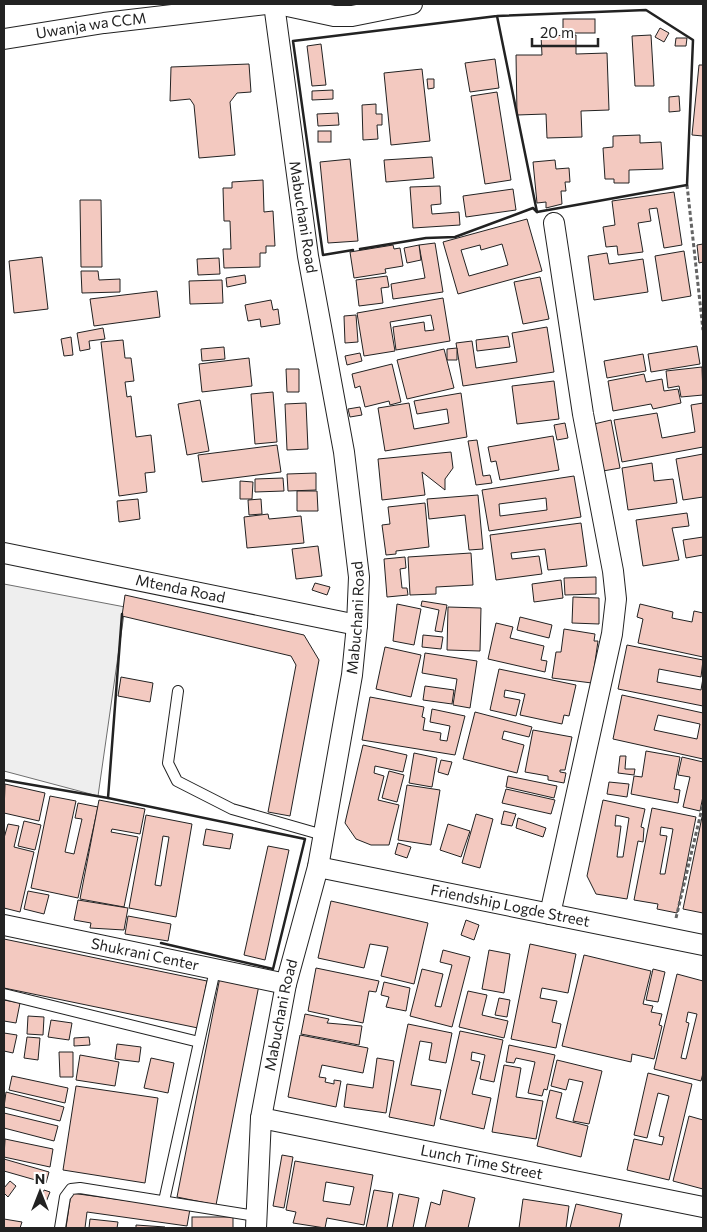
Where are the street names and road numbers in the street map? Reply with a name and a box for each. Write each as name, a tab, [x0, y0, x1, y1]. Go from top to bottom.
street label: Uwanja wa CCM	[34, 8, 147, 42]
street label: Mabuchani Road	[286, 159, 322, 274]
street label: Mabuchani Road	[342, 560, 367, 675]
street label: Mtenda Road	[134, 570, 227, 606]
street label: Friendship Logde Street	[429, 880, 591, 930]
street label: Shukrani Center	[90, 933, 201, 974]
street label: Mabuchani Road	[260, 957, 300, 1072]
street label: Lunch Time Street	[419, 1140, 544, 1183]

